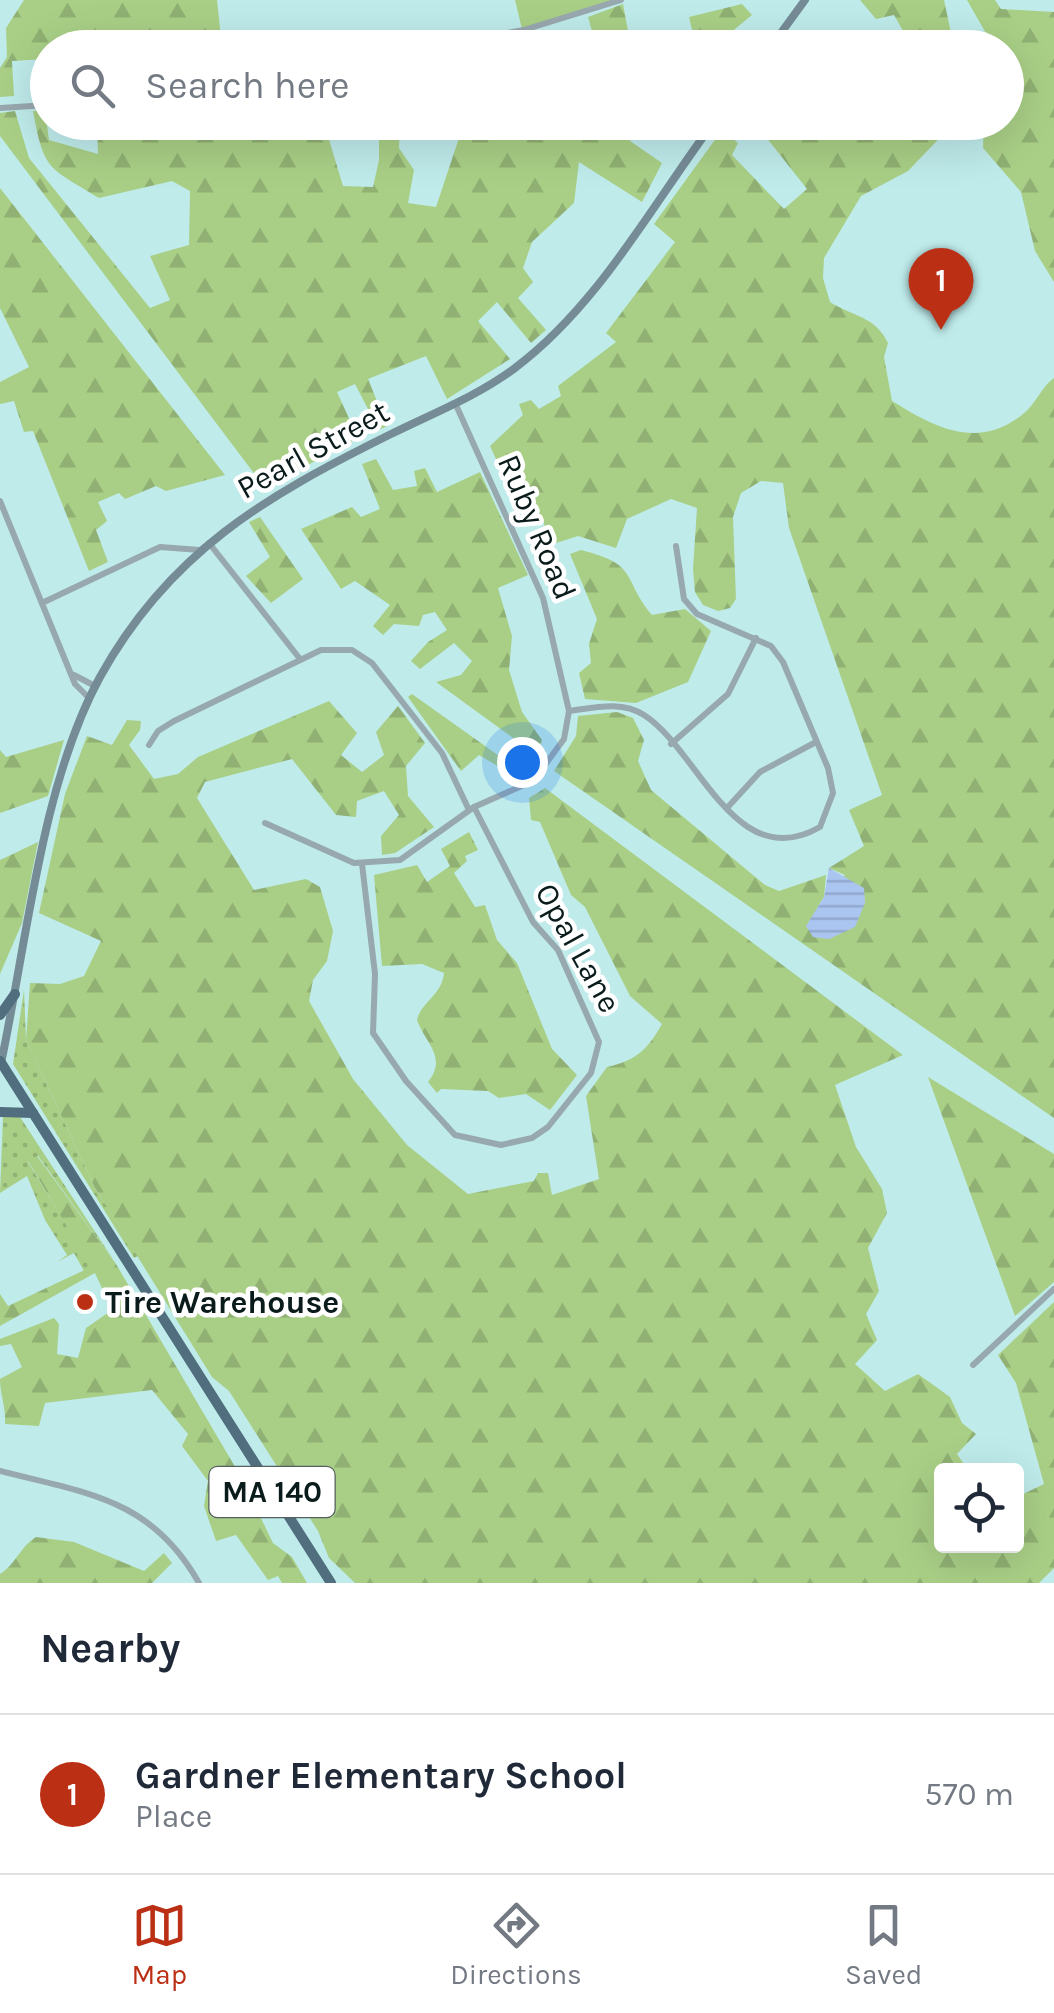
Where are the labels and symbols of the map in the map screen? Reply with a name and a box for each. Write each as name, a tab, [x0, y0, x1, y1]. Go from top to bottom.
pin: 1	[908, 248, 974, 330]
street label: Pearl Street	[231, 393, 395, 507]
street label: Ruby Road	[490, 449, 584, 605]
your location	[497, 737, 548, 788]
street label: Opal Lane	[527, 877, 629, 1019]
place label: Tire Warehouse	[105, 1284, 339, 1321]
marker: Tire Warehouse	[74, 1291, 96, 1313]
road number: MA 140	[210, 1467, 334, 1517]

